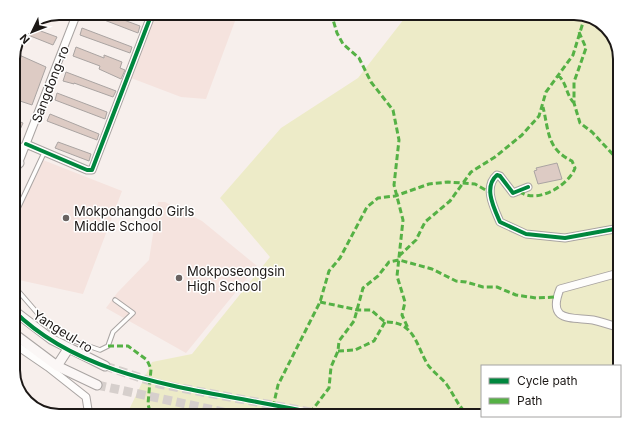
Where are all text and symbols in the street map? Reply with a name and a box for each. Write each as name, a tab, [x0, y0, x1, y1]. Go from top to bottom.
north arrow	[12, 12, 52, 52]
text: N	[17, 31, 33, 47]
street label: Sangdong-ro	[28, 43, 72, 125]
place label: Mokpohangdo Girls Middle School	[74, 203, 195, 234]
marker: Mokpohangdo Girls Middle School	[61, 213, 71, 223]
place label: Mokposeongsin High School	[187, 263, 285, 294]
marker: Mokposeongsin High School	[174, 273, 184, 283]
street label: Yangeul-ro	[30, 306, 96, 356]
legend	[481, 365, 621, 417]
text: Cycle path	[517, 373, 578, 388]
text: Path	[517, 393, 542, 408]

